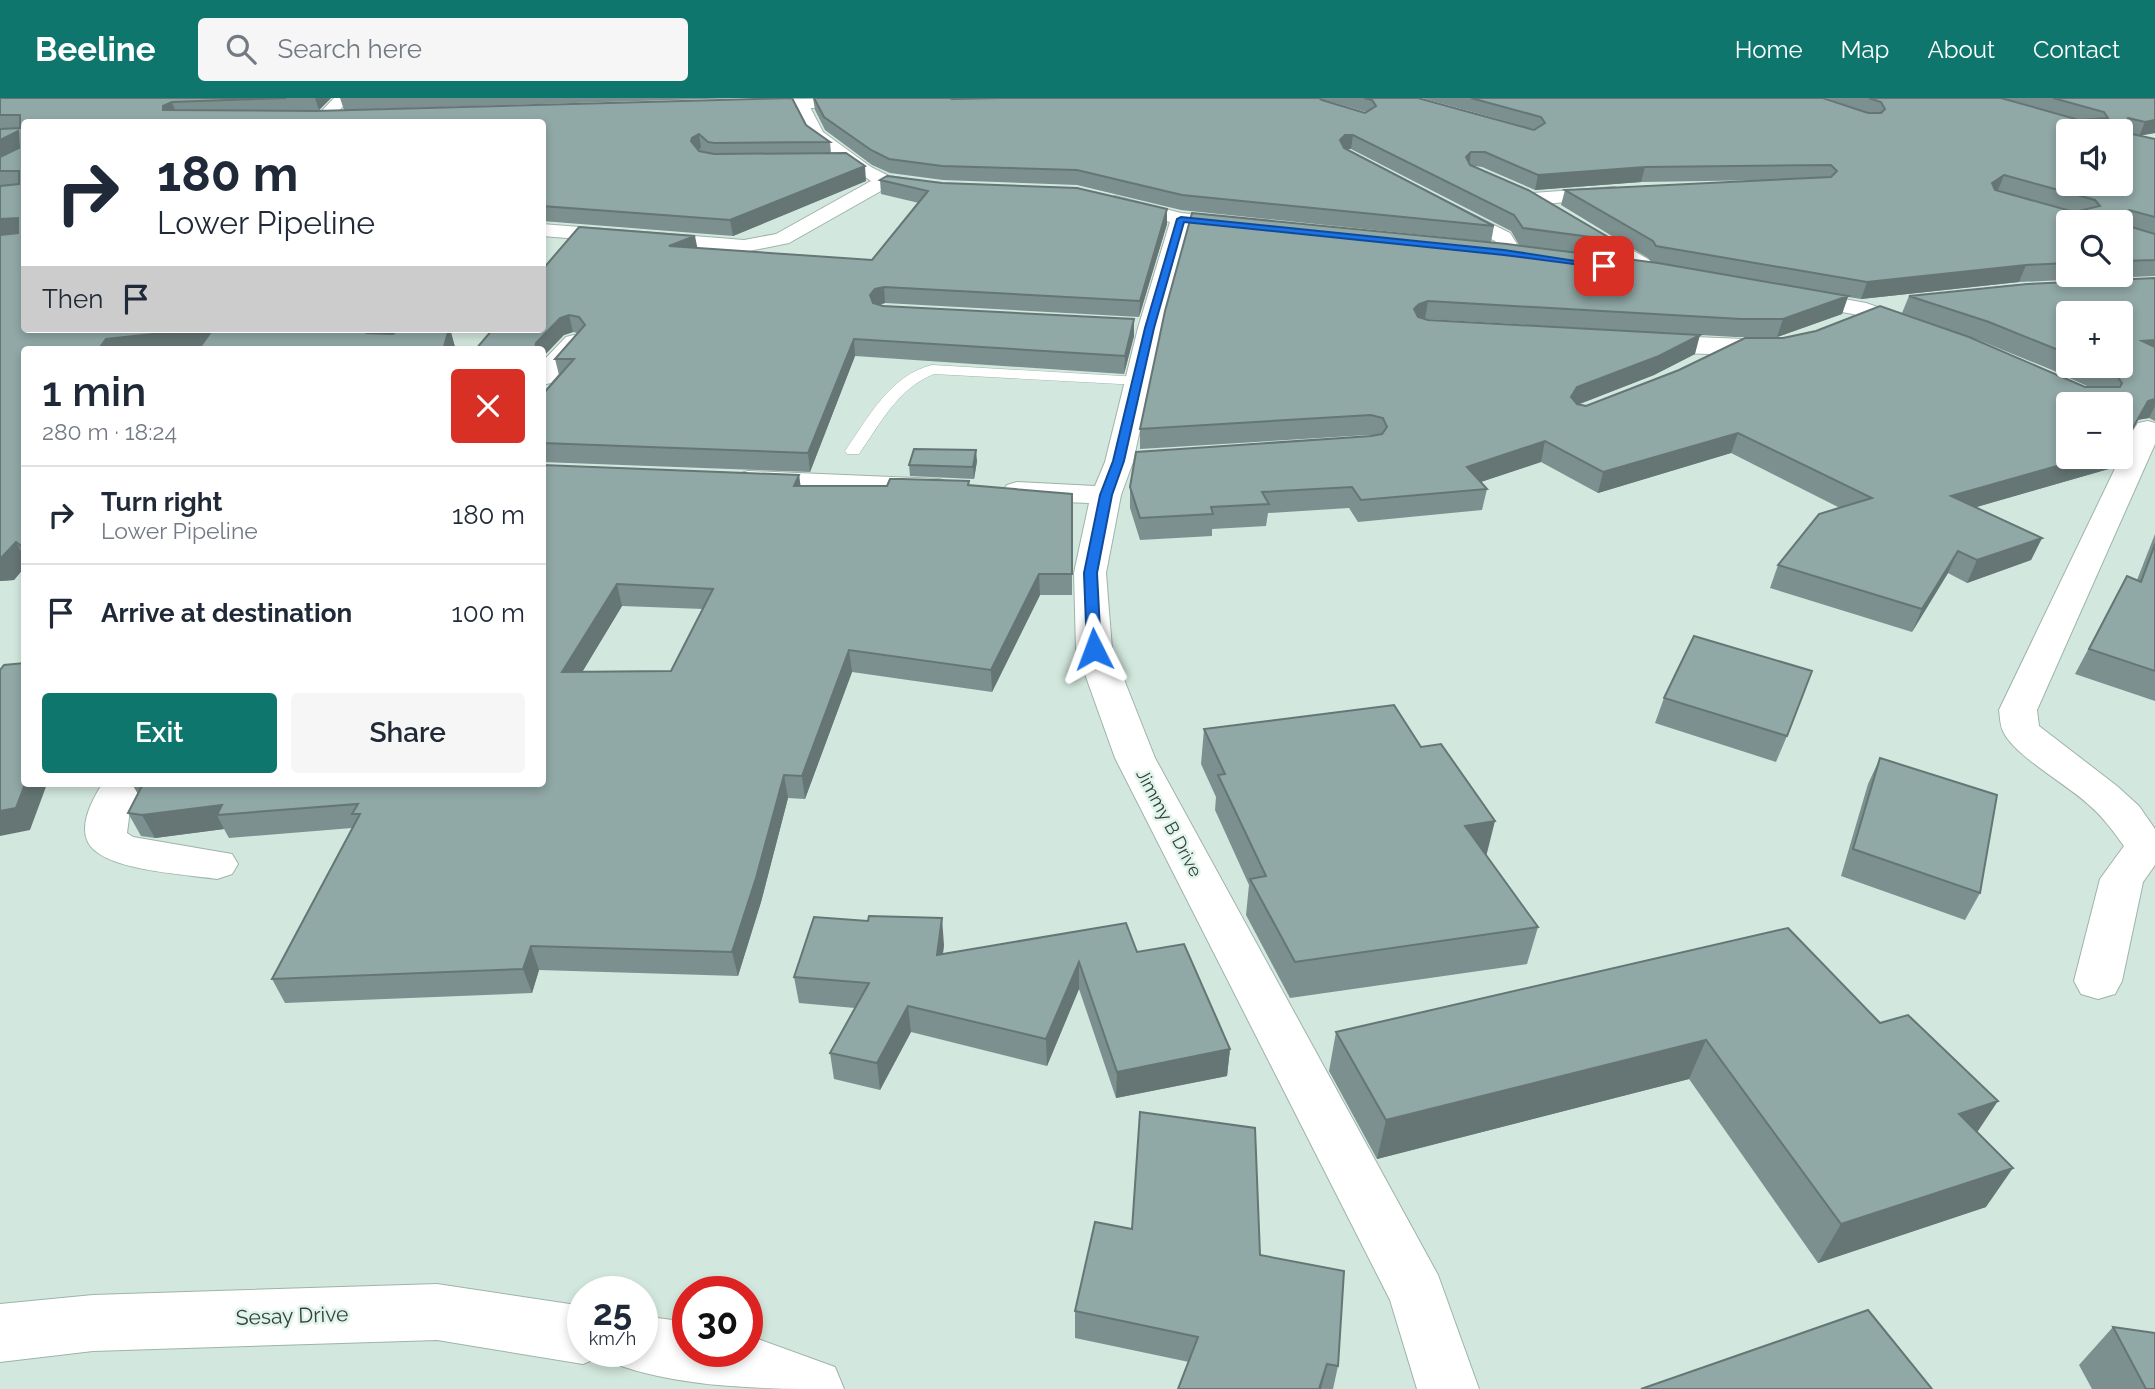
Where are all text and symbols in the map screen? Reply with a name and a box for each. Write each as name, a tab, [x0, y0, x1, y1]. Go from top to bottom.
search box	[198, 18, 688, 81]
text: Beeline	[35, 30, 156, 69]
icon: search	[222, 30, 260, 68]
text: Search here	[278, 34, 422, 64]
text: Home	[1735, 35, 1803, 64]
text: Map	[1841, 35, 1889, 64]
text: About	[1927, 35, 1995, 64]
text: Contact	[2033, 35, 2120, 64]
map controls	[2056, 119, 2133, 469]
button: sound	[2056, 119, 2133, 196]
text: 180 m	[157, 145, 298, 202]
icon: right	[42, 147, 133, 238]
text: Lower Pipeline	[157, 204, 375, 241]
button: search	[2056, 210, 2133, 287]
pin	[1574, 236, 1634, 296]
icon: arrive	[1585, 247, 1623, 285]
icon: arrive	[117, 280, 155, 318]
text: Then	[42, 284, 103, 314]
button: +	[2056, 301, 2133, 378]
text: 1 min	[42, 367, 146, 416]
button: close	[451, 369, 525, 443]
button: −	[2056, 392, 2133, 469]
text: 280 m · 18:24	[42, 418, 177, 445]
text: Turn right	[101, 487, 222, 517]
icon: right	[42, 496, 80, 534]
text: 180 m	[452, 500, 525, 530]
text: Lower Pipeline	[101, 517, 258, 544]
icon: arrive	[42, 594, 80, 632]
text: Arrive at destination	[101, 598, 352, 628]
text: 100 m	[452, 598, 525, 628]
position arrow	[1057, 612, 1131, 686]
button: Exit	[42, 693, 277, 773]
button: Share	[291, 693, 525, 773]
street label: Jimmy B Drive	[1132, 765, 1207, 881]
speed limit sign: 30	[672, 1276, 763, 1367]
text: 25	[593, 1292, 632, 1333]
street label: Sesay Drive	[235, 1301, 349, 1330]
text: km/h	[589, 1328, 636, 1349]

